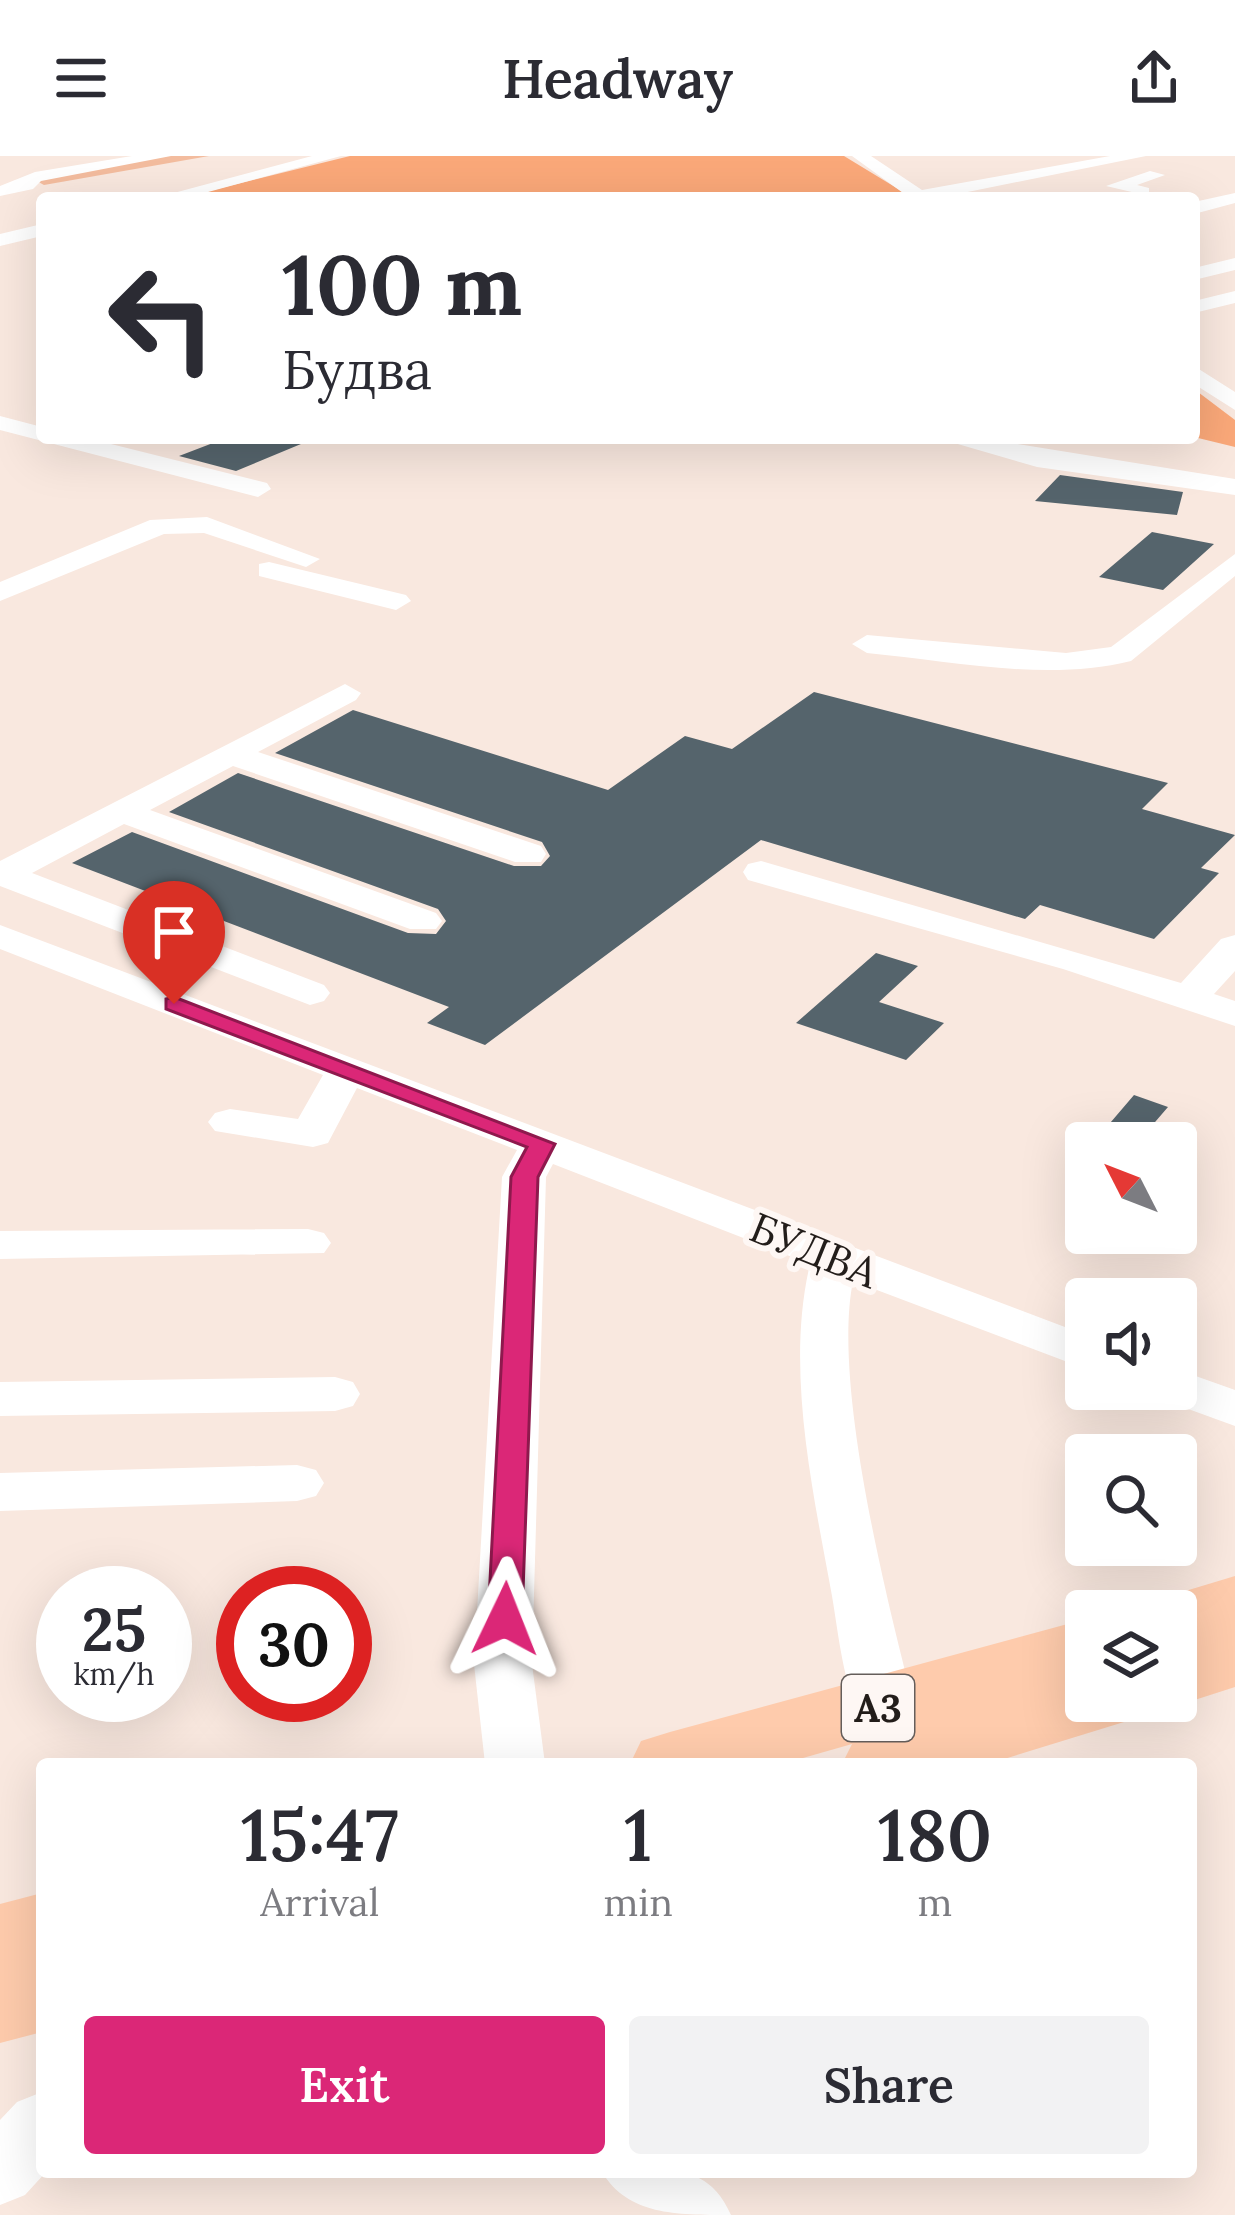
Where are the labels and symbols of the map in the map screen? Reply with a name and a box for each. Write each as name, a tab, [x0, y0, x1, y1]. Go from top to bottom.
pin	[123, 881, 225, 1004]
north arrow	[1065, 1122, 1197, 1254]
street label: БУДВА	[742, 1200, 887, 1300]
position arrow	[442, 1556, 568, 1682]
speed limit sign: 30	[216, 1566, 372, 1722]
road number: A3	[842, 1675, 914, 1741]

